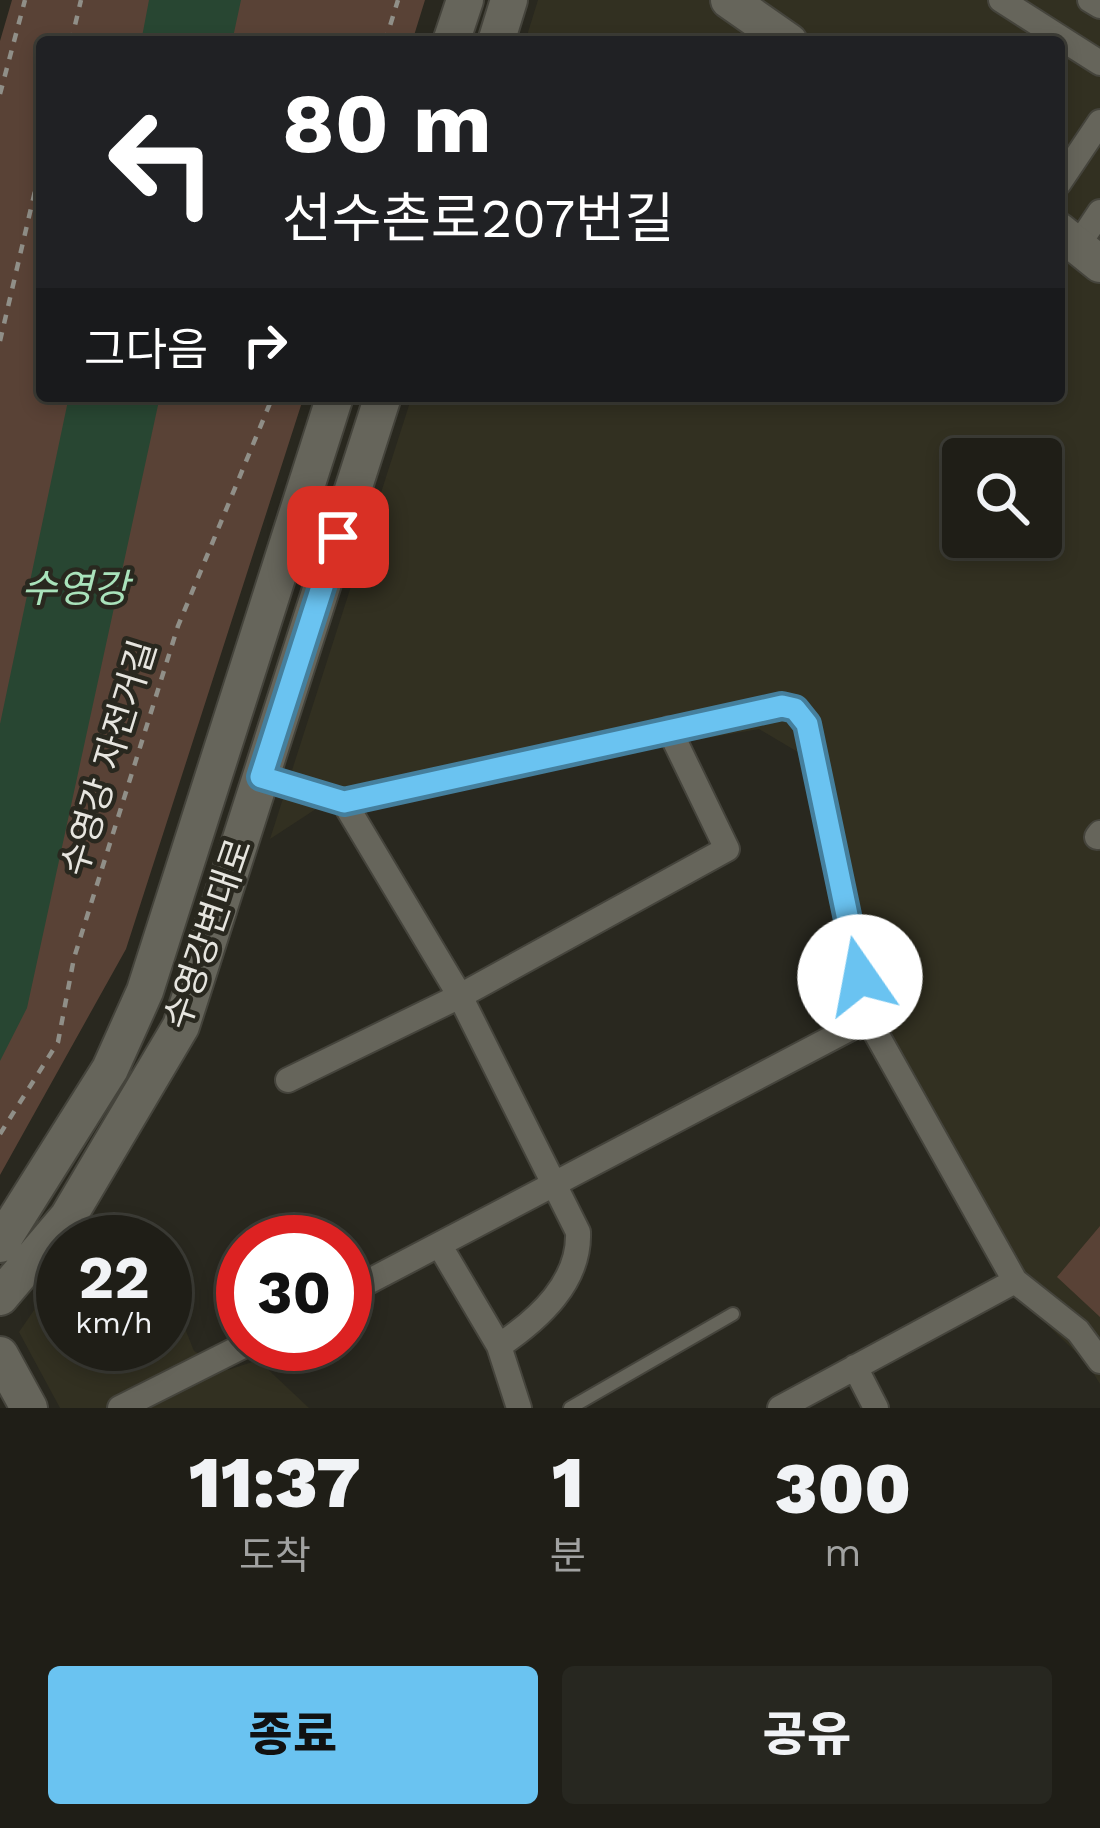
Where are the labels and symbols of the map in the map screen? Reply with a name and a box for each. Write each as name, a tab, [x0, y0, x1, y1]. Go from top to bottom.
pin	[287, 486, 389, 588]
water label: 수영강	[21, 566, 134, 611]
street label: 수영강 자전거길	[53, 635, 165, 881]
street label: 수영강변대로	[156, 833, 260, 1035]
position arrow	[797, 914, 923, 1040]
speed limit sign: 30	[216, 1215, 372, 1371]

